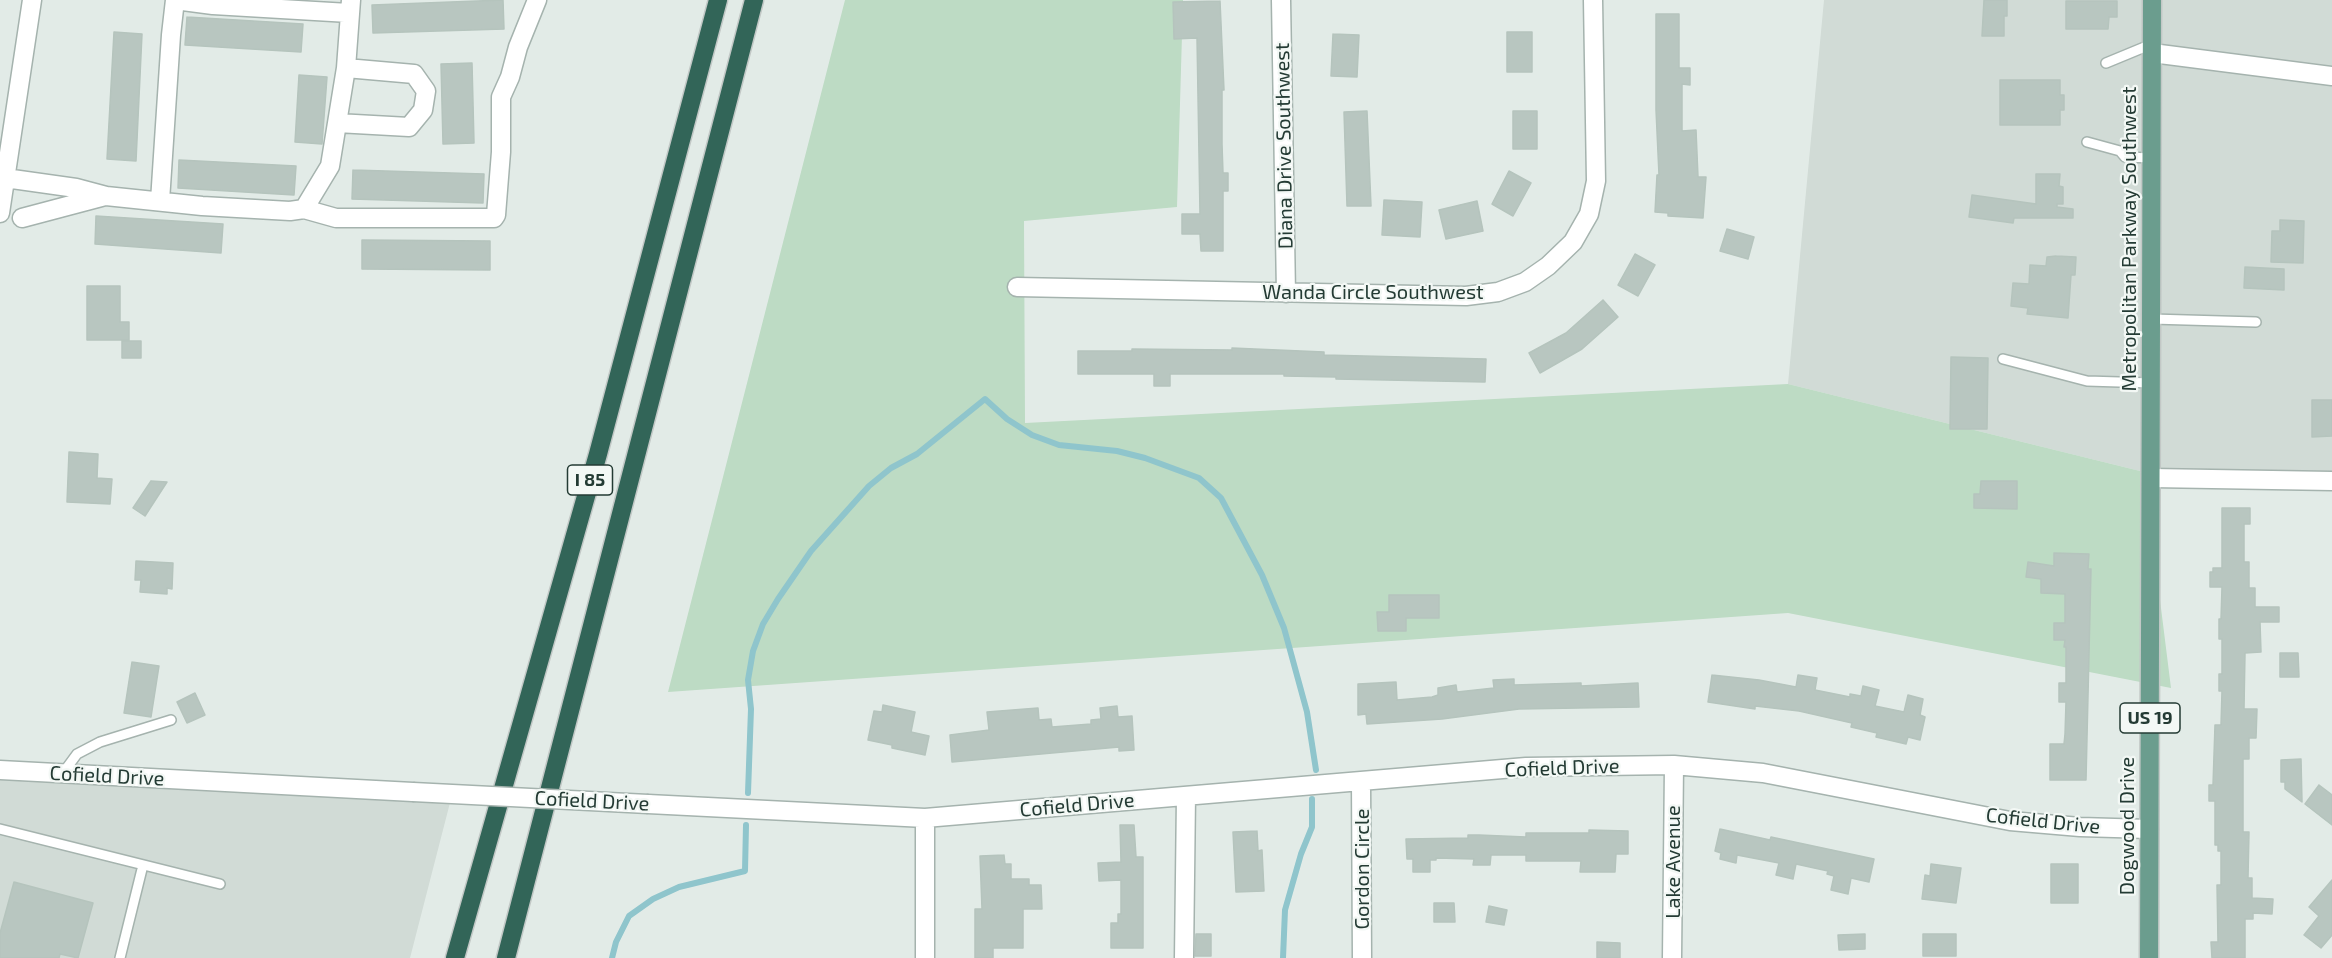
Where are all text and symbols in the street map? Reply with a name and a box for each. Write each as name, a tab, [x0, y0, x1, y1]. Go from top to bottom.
street label: Diana Drive Southwest	[1270, 43, 1298, 249]
street label: Metropolitan Parkway Southwest	[2117, 86, 2141, 392]
street label: Wanda Circle Southwest	[1262, 280, 1484, 304]
road number: I 85	[568, 465, 612, 495]
road number: US 19	[2120, 703, 2180, 733]
street label: Cofield Drive	[1504, 754, 1620, 782]
street label: Dogwood Drive	[2115, 757, 2139, 895]
street label: Cofield Drive	[49, 761, 165, 791]
street label: Cofield Drive	[534, 786, 650, 816]
street label: Cofield Drive	[1019, 788, 1135, 822]
street label: Cofield Drive	[1985, 803, 2101, 839]
street label: Lake Avenue	[1661, 805, 1685, 919]
street label: Gordon Circle	[1350, 808, 1374, 930]

